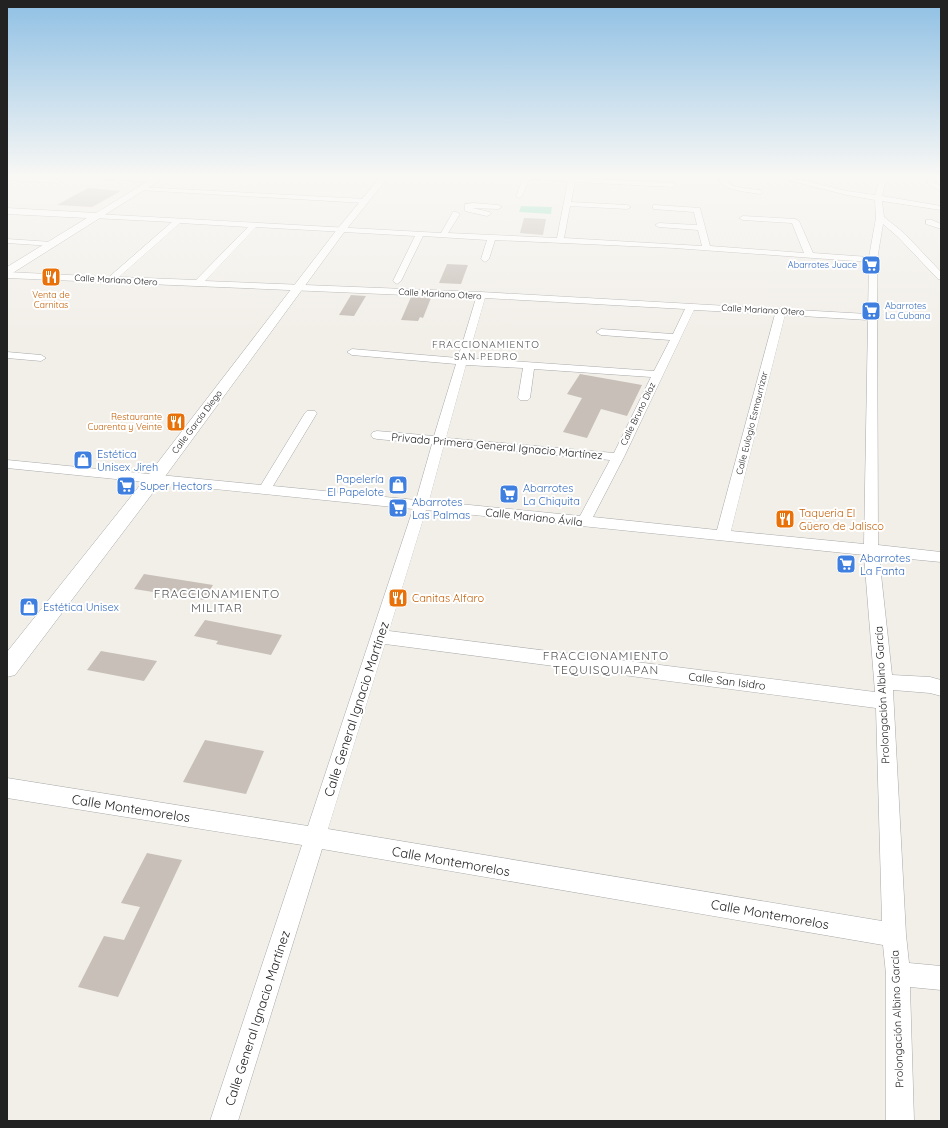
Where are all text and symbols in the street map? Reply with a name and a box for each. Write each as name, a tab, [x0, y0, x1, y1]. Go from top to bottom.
supermarket icon: Abarrotes Juace	[860, 254, 882, 276]
place label: Abarrotes Juace	[788, 259, 857, 270]
restaurant icon: Venta de Carnitas	[40, 266, 62, 288]
street label: Calle Mariano Otero	[74, 272, 158, 287]
street label: Calle Mariano Otero	[398, 286, 482, 301]
place label: Venta de Carnitas	[32, 289, 70, 310]
supermarket icon: Abarrotes La Cubana	[860, 300, 882, 322]
place label: Abarrotes La Cubana	[885, 300, 930, 321]
street label: Calle Mariano Otero	[721, 302, 805, 317]
district label: FRACCIONAMIENTO SAN PEDRO	[432, 338, 540, 363]
street label: Calle Eulogio Esmaurrizar	[733, 370, 770, 476]
street label: Calle Bruno Díaz	[618, 381, 658, 447]
street label: Calle García Diego	[169, 388, 224, 456]
place label: Restaurante Cuarenta y Veinte	[87, 411, 162, 432]
restaurant icon: Restaurante Cuarenta y Veinte	[165, 411, 187, 433]
street label: Privada Primera General Ignacio Martínez	[391, 430, 603, 462]
place label: Estética Unisex Jireh	[97, 447, 158, 474]
shop icon: Estética Unisex Jireh	[72, 449, 94, 471]
place label: Papelería El Papelote	[327, 472, 384, 499]
shop icon: Papelería El Papelote	[387, 474, 409, 496]
supermarket icon: Super Hectors	[115, 475, 137, 497]
place label: Super Hectors	[140, 479, 212, 493]
place label: Abarrotes La Chiquita	[523, 481, 580, 508]
supermarket icon: Abarrotes La Chiquita	[498, 483, 520, 505]
place label: Abarrotes Las Palmas	[412, 495, 470, 522]
supermarket icon: Abarrotes Las Palmas	[387, 497, 409, 519]
street label: Calle Mariano Ávila	[485, 505, 583, 529]
place label: Taqueria El Güero de Jalisco	[799, 506, 884, 533]
restaurant icon: Taqueria El Güero de Jalisco	[774, 508, 796, 530]
place label: Abarrotes La Fanta	[860, 551, 910, 578]
supermarket icon: Abarrotes La Fanta	[835, 553, 857, 575]
district label: FRACCIONAMIENTO MILITAR	[154, 586, 280, 615]
restaurant icon: Canitas Alfaro	[387, 587, 409, 609]
place label: Canitas Alfaro	[412, 591, 484, 605]
shop icon: Estética Unisex	[18, 596, 40, 618]
place label: Estética Unisex	[43, 600, 119, 614]
street label: Calle General Ignacio Martínez	[320, 619, 392, 799]
street label: Prolongación Albino García	[871, 626, 893, 764]
district label: FRACCIONAMIENTO TEQUISQUIAPAN	[543, 648, 669, 677]
street label: Calle San Isidro	[688, 669, 767, 693]
street label: Calle Montemorelos	[71, 791, 191, 825]
street label: Calle Montemorelos	[391, 843, 511, 879]
street label: Calle Montemorelos	[710, 896, 830, 932]
street label: Calle General Ignacio Martínez	[221, 928, 293, 1108]
street label: Prolongación Albino García	[888, 950, 906, 1088]

